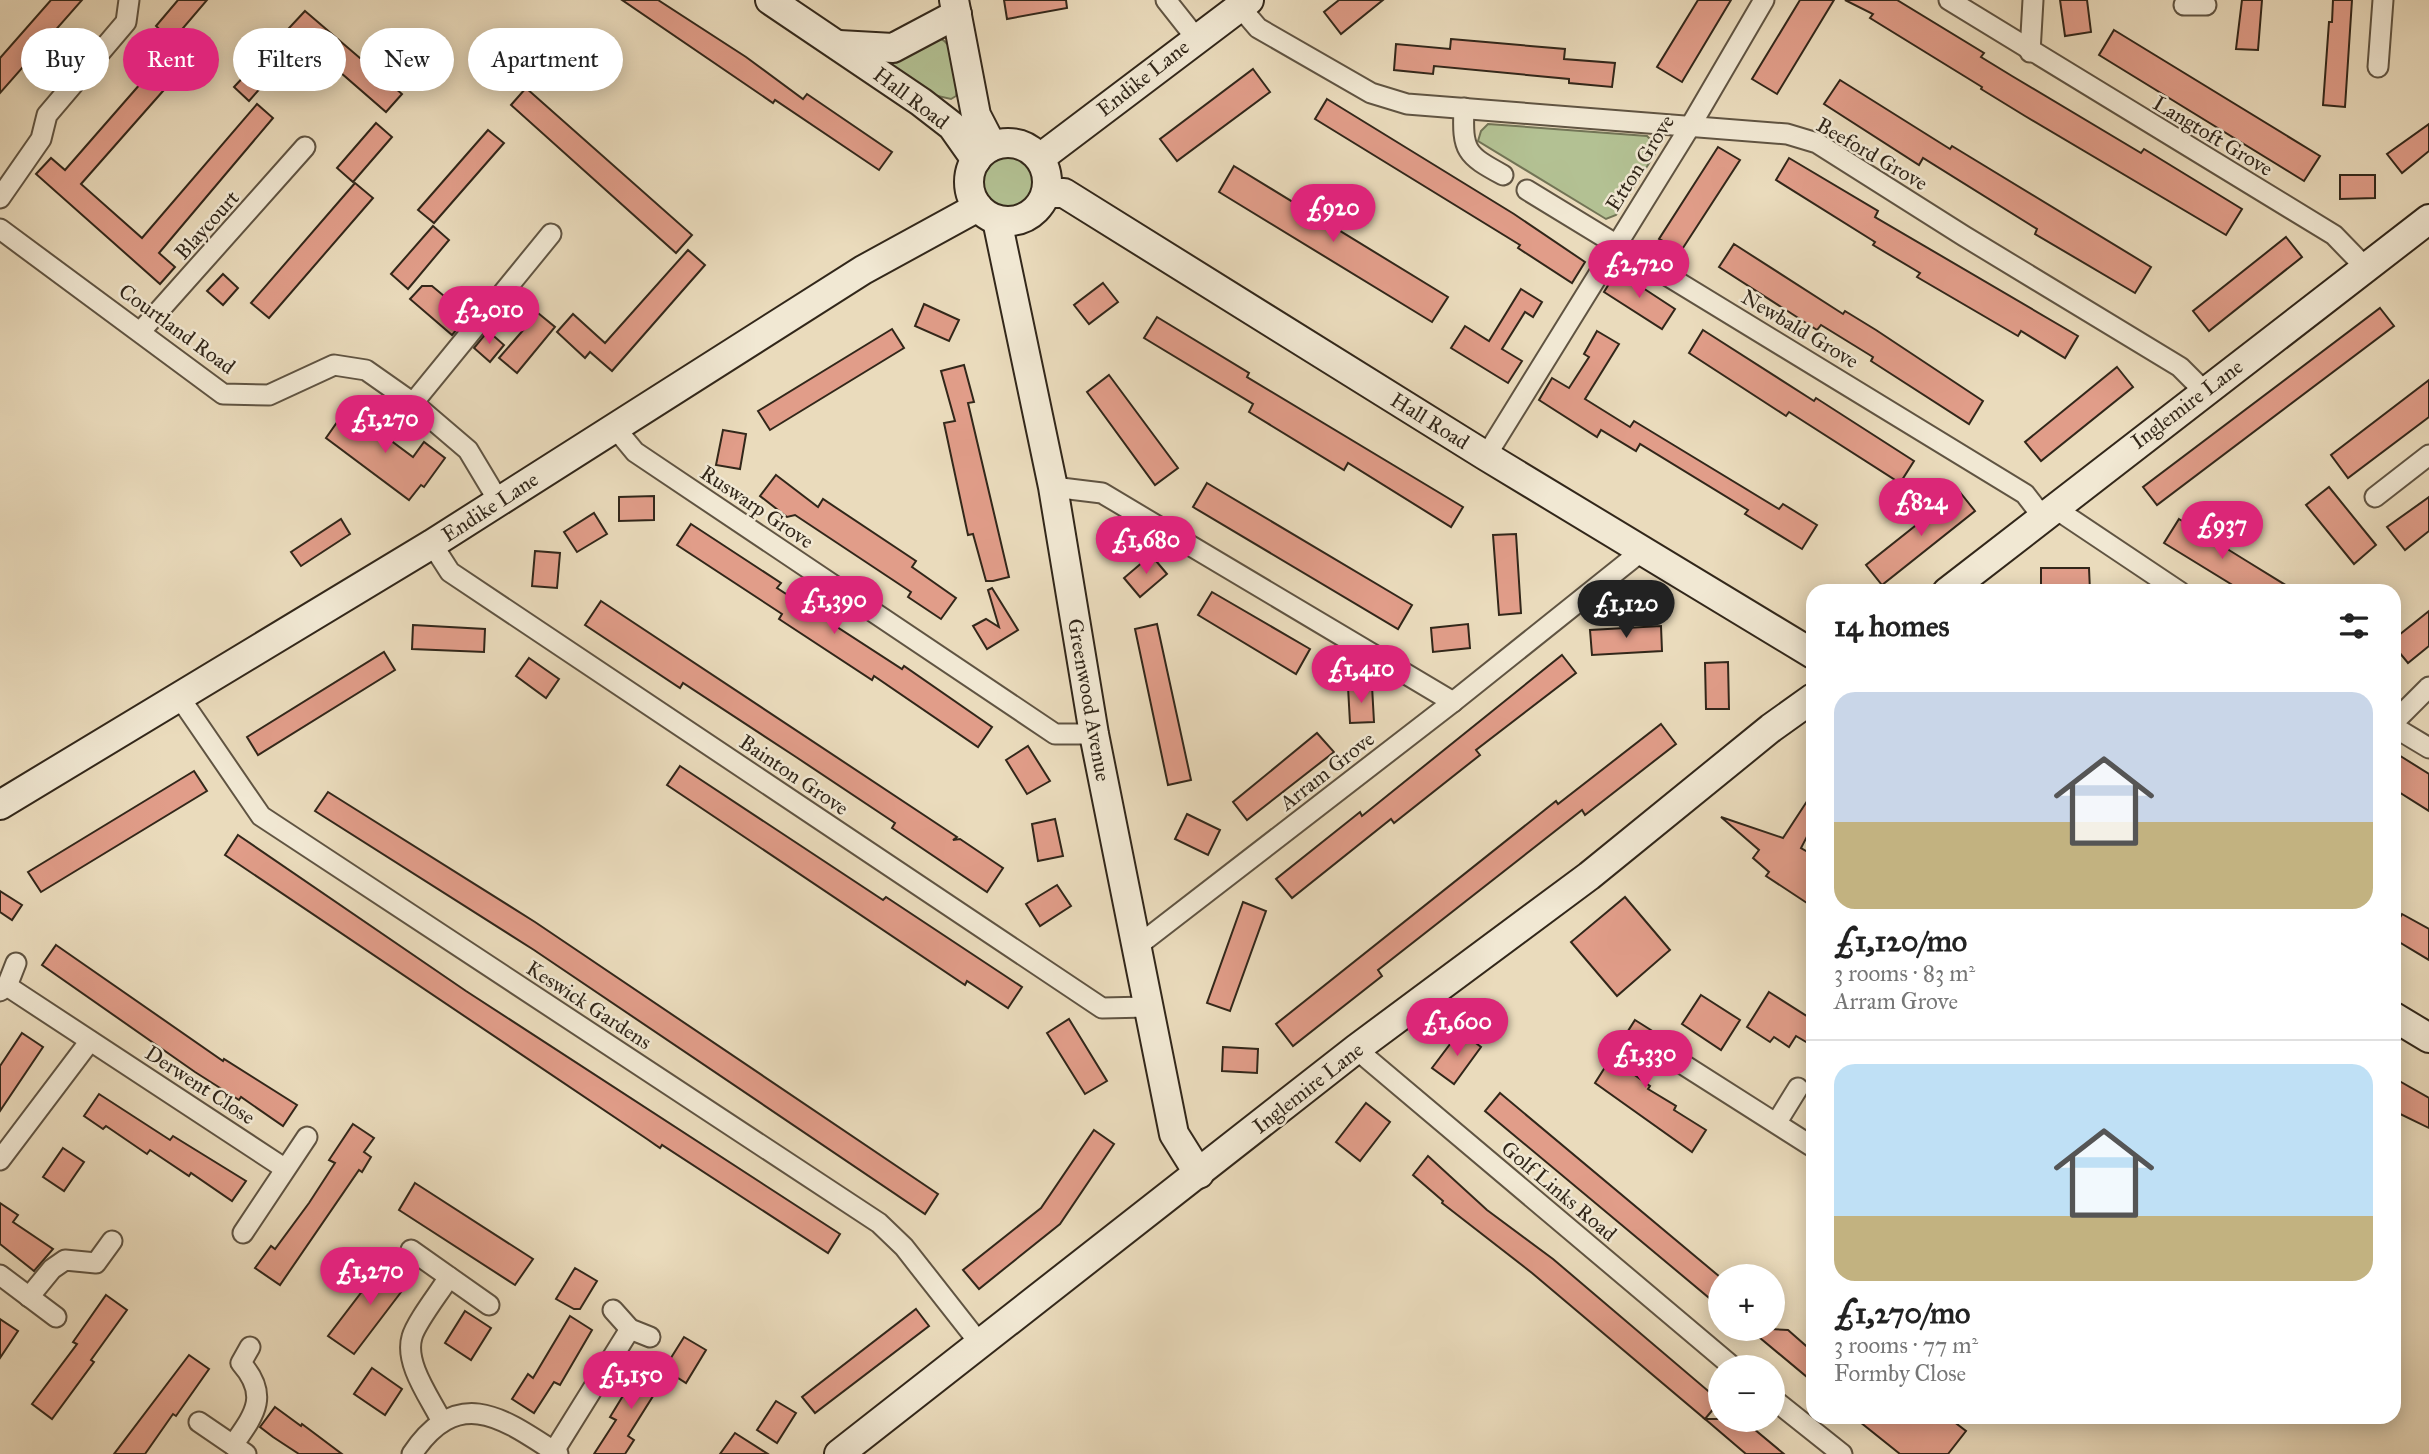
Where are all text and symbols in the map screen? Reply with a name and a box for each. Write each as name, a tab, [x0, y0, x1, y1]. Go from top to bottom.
chip: Buy	[21, 28, 109, 91]
chip: Rent	[123, 28, 219, 91]
chip: Filters	[233, 28, 346, 91]
chip: New	[360, 28, 454, 91]
chip: Apartment	[468, 28, 623, 91]
street label: Endike Lane	[1092, 34, 1195, 122]
street label: Hall Road	[868, 61, 954, 135]
street label: Langtoft Grove	[2148, 90, 2278, 182]
street label: Etton Grove	[1600, 110, 1680, 216]
street label: Beeford Grove	[1812, 112, 1932, 196]
pin: £920	[1292, 184, 1374, 244]
street label: Blaycourt	[169, 185, 245, 265]
text: £920	[1306, 193, 1360, 221]
pin: £2,720	[1582, 240, 1696, 300]
text: £2,720	[1604, 249, 1674, 277]
street label: Courtland Road	[114, 278, 241, 380]
street label: Newbald Grove	[1737, 284, 1863, 374]
pin: £2,010	[432, 286, 546, 346]
text: £2,010	[454, 295, 524, 323]
street label: Inglemire Lane	[2126, 353, 2248, 455]
street label: Hall Road	[1386, 387, 1474, 455]
pin: £1,270	[328, 396, 442, 455]
text: £1,270	[351, 404, 419, 432]
street label: Ruswarp Grove	[695, 460, 819, 555]
street label: Endike Lane	[437, 466, 543, 548]
pin: £824	[1880, 478, 1962, 538]
text: £824	[1895, 487, 1947, 515]
pin: £937	[2181, 502, 2263, 561]
text: £937	[2197, 510, 2247, 538]
pin: £1,680	[1089, 516, 1203, 576]
text: £1,680	[1112, 525, 1180, 553]
pin: £1,390	[777, 576, 891, 636]
pin: £1,120	[1569, 580, 1683, 640]
text: £1,390	[801, 585, 867, 613]
text: £1,120	[1594, 589, 1658, 617]
icon: filters	[2335, 607, 2373, 645]
text: 14 homes	[1834, 608, 1949, 644]
street label: Greenwood Avenue	[1062, 617, 1116, 784]
pin: £1,410	[1304, 646, 1418, 705]
text: £1,410	[1328, 654, 1394, 682]
street label: Arram Grove	[1274, 726, 1380, 817]
street label: Bainton Grove	[734, 729, 854, 821]
icon: home	[2041, 738, 2167, 864]
text: £1,120/mo	[1834, 923, 1967, 959]
street label: Keswick Gardens	[522, 955, 656, 1055]
text: 3 rooms · 83 m²	[1834, 959, 1975, 987]
text: Arram Grove	[1834, 987, 1958, 1015]
pin: £1,600	[1400, 998, 1514, 1058]
text: £1,600	[1422, 1007, 1492, 1035]
pin: £1,330	[1588, 1030, 1702, 1090]
street label: Inglemire Lane	[1247, 1037, 1369, 1139]
text: £1,330	[1614, 1039, 1676, 1067]
street label: Derwent Close	[140, 1040, 260, 1130]
icon: home	[2041, 1110, 2167, 1236]
street label: Golf Links Road	[1496, 1135, 1622, 1247]
pin: £1,270	[313, 1248, 427, 1307]
text: £1,270	[336, 1256, 404, 1284]
map controls	[1708, 1264, 1785, 1432]
button: +	[1708, 1264, 1785, 1341]
text: £1,270/mo	[1834, 1295, 1970, 1331]
text: 3 rooms · 77 m²	[1834, 1331, 1978, 1359]
pin: £1,150	[574, 1352, 688, 1411]
button: −	[1708, 1355, 1785, 1432]
text: Formby Close	[1834, 1359, 1966, 1387]
text: £1,150	[599, 1360, 663, 1388]

